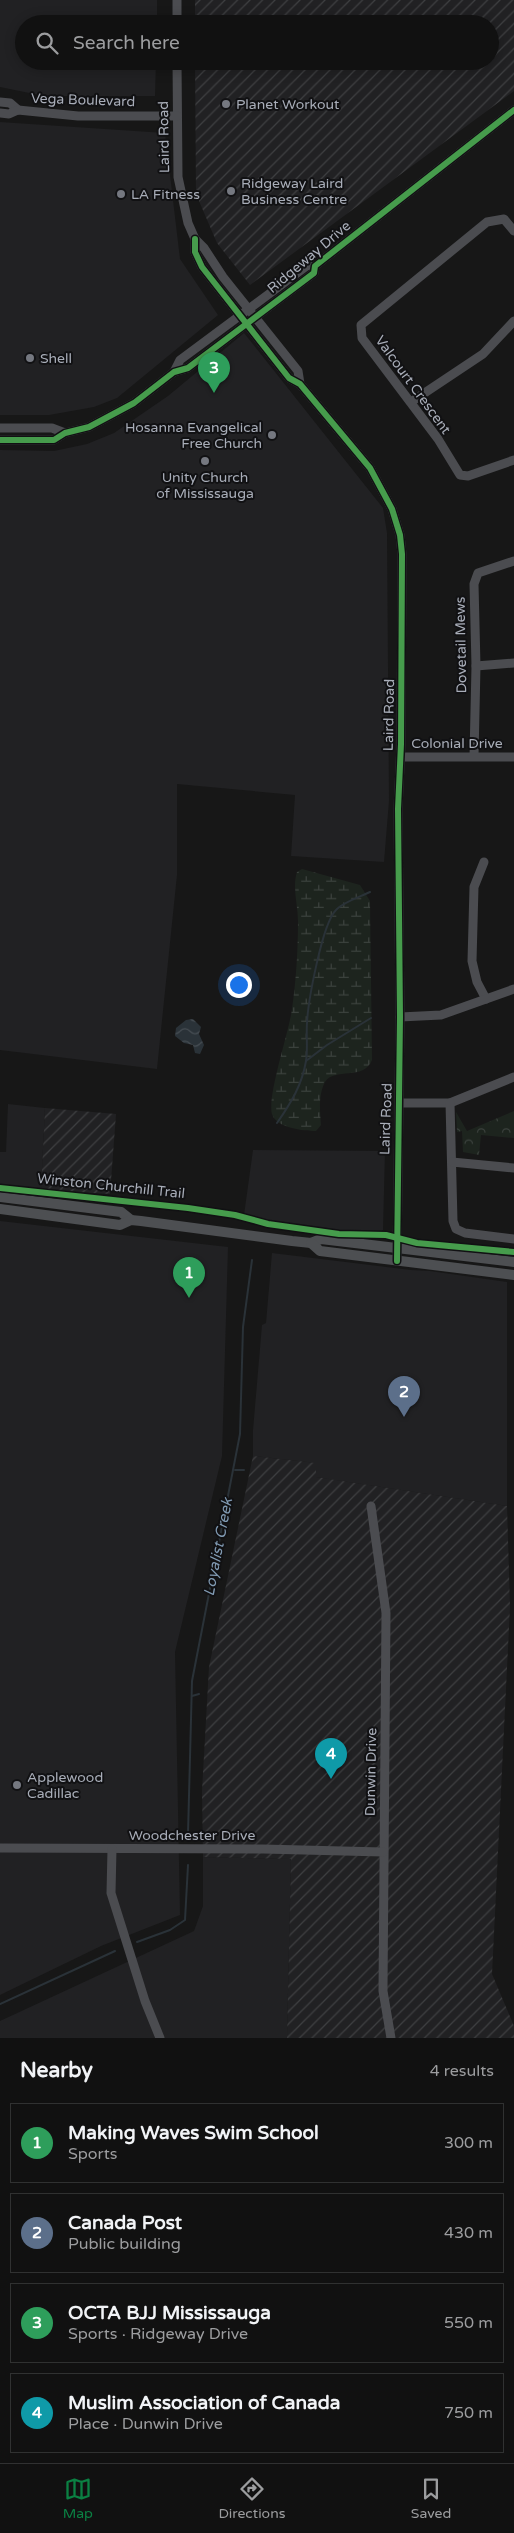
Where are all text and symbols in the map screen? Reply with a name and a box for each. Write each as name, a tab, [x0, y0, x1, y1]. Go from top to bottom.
search box	[15, 15, 499, 70]
icon: search	[33, 29, 61, 57]
text: Search here	[73, 32, 180, 54]
street label: Vega Boulevard	[31, 90, 135, 110]
place label: Planet Workout	[236, 96, 340, 113]
marker: Planet Workout	[220, 98, 232, 110]
street label: Laird Road	[155, 101, 173, 173]
place label: Ridgeway Laird Business Centre	[241, 175, 347, 208]
marker: Ridgeway Laird Business Centre	[225, 185, 237, 197]
place label: LA Fitness	[131, 186, 200, 203]
marker: LA Fitness	[115, 188, 127, 200]
street label: Ridgeway Drive	[264, 217, 354, 297]
street label: Valcourt Crescent	[372, 332, 455, 438]
place label: Shell	[40, 350, 72, 367]
marker: Shell	[24, 352, 36, 364]
pin: 3	[198, 352, 230, 393]
place label: Hosanna Evangelical Free Church	[125, 419, 262, 452]
marker: Hosanna Evangelical Free Church	[266, 429, 278, 441]
marker: Unity Church of Mississauga	[199, 455, 211, 467]
place label: Unity Church of Mississauga	[156, 469, 254, 502]
street label: Dovetail Mews	[452, 596, 470, 694]
street label: Laird Road	[380, 679, 398, 751]
street label: Colonial Drive	[411, 735, 503, 752]
your location	[226, 972, 252, 998]
street label: Laird Road	[376, 1083, 396, 1155]
street label: Winston Churchill Trail	[36, 1170, 186, 1202]
pin: 1	[173, 1257, 205, 1298]
pin: 2	[388, 1376, 420, 1417]
water label: Loyalist Creek	[200, 1495, 237, 1597]
street label: Dunwin Drive	[362, 1728, 380, 1816]
pin: 4	[315, 1738, 347, 1779]
place label: Applewood Cadillac	[27, 1769, 103, 1802]
marker: Applewood Cadillac	[11, 1779, 23, 1791]
street label: Woodchester Drive	[129, 1827, 255, 1844]
text: Nearby	[20, 2058, 93, 2083]
text: 4 results	[430, 2061, 494, 2081]
text: Making Waves Swim School	[68, 2122, 319, 2144]
text: 1	[32, 2133, 42, 2153]
text: 300 m	[444, 2133, 493, 2153]
text: Sports	[68, 2144, 117, 2164]
text: Canada Post	[68, 2212, 182, 2234]
text: 2	[32, 2223, 42, 2243]
text: 430 m	[444, 2223, 493, 2243]
text: Public building	[68, 2234, 181, 2254]
text: OCTA BJJ Mississauga	[68, 2302, 271, 2324]
text: 3	[32, 2313, 42, 2333]
text: 550 m	[444, 2313, 493, 2333]
text: Sports · Ridgeway Drive	[68, 2324, 248, 2344]
text: Muslim Association of Canada	[68, 2392, 340, 2414]
text: 4	[32, 2403, 42, 2423]
text: 750 m	[444, 2403, 493, 2423]
text: Place · Dunwin Drive	[68, 2414, 223, 2434]
tab: Map	[63, 2475, 93, 2522]
tab: Directions	[218, 2475, 285, 2522]
tab: Saved	[411, 2475, 451, 2522]

